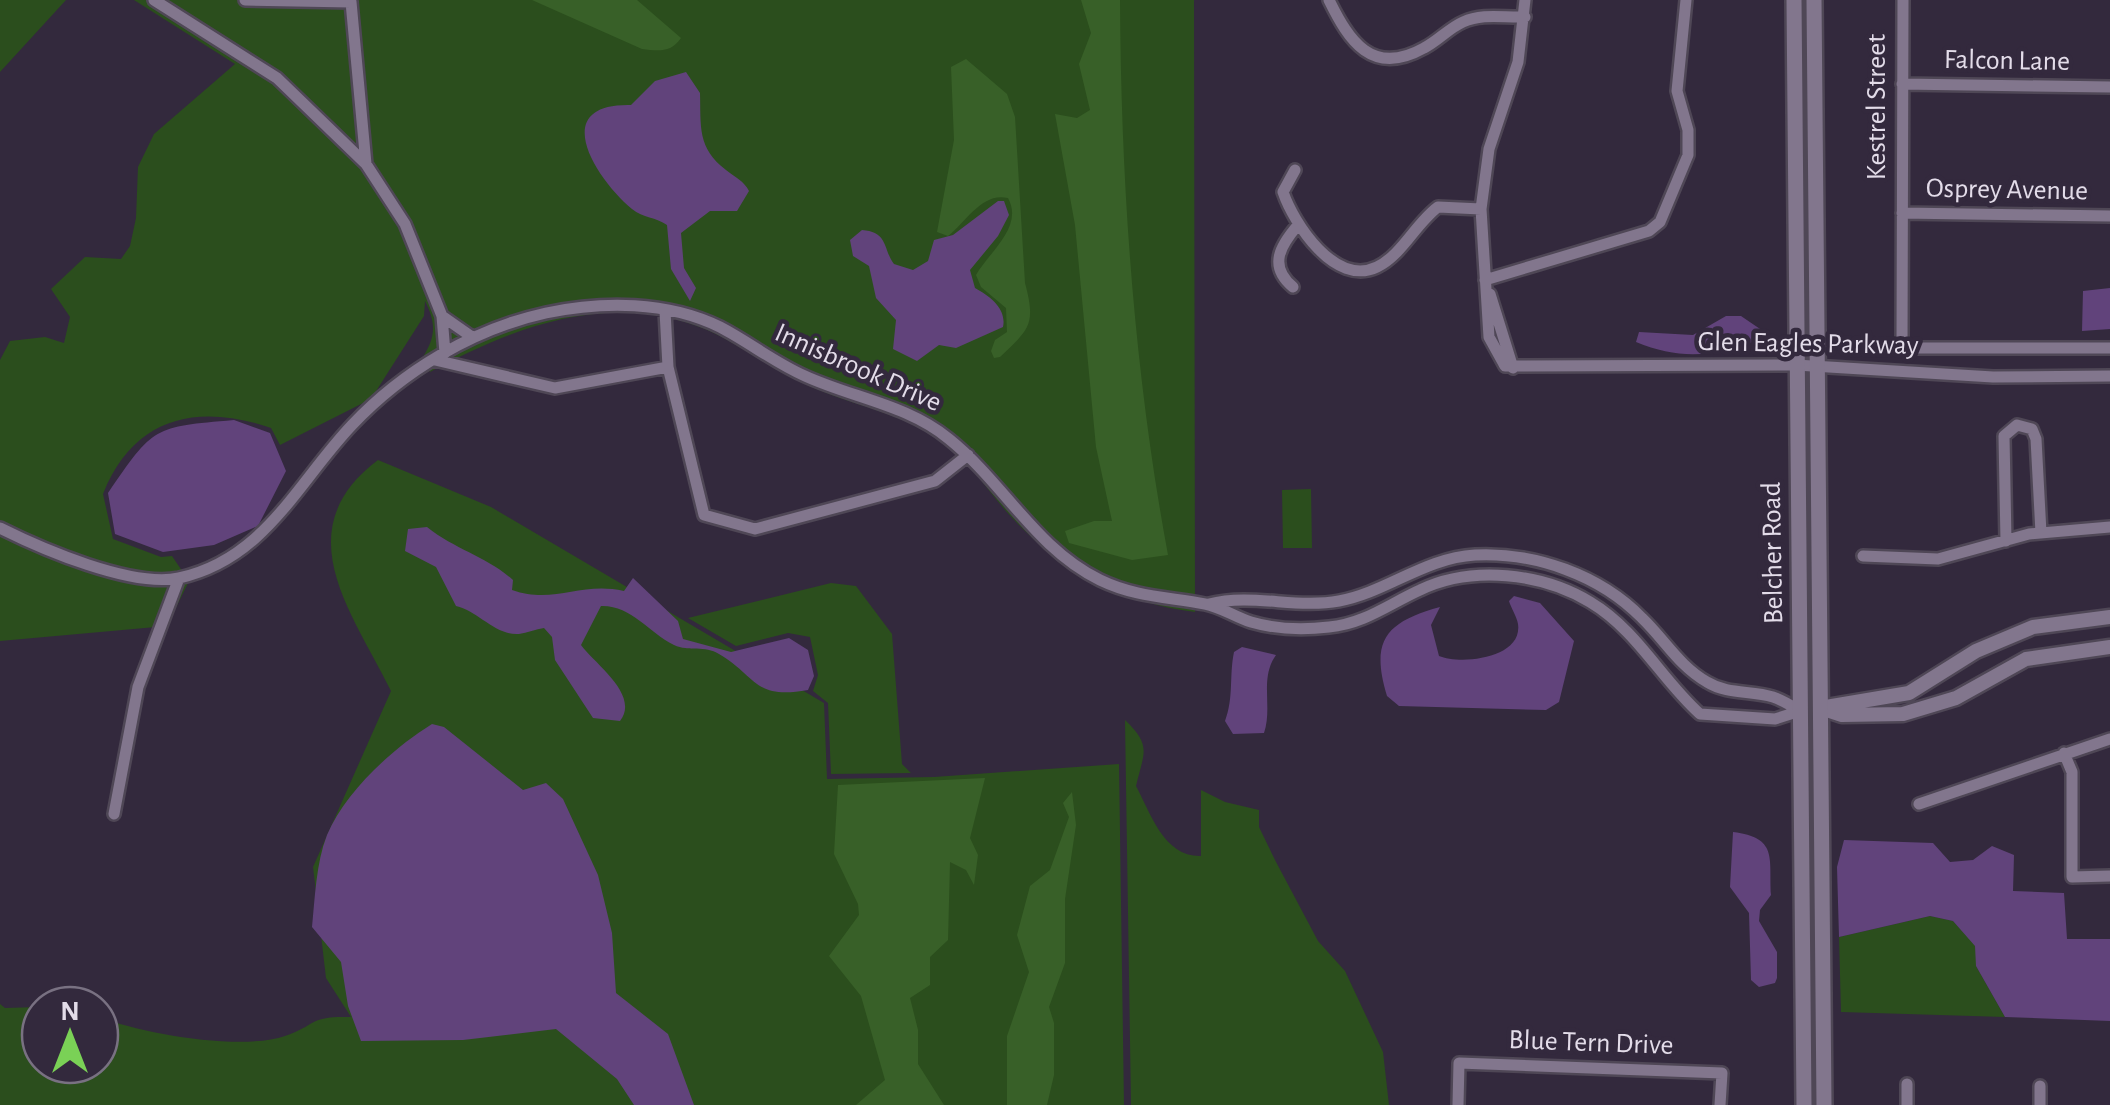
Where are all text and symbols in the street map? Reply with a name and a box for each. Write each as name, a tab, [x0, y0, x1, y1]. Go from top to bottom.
street label: Kestrel Street	[1863, 34, 1891, 180]
street label: Falcon Lane	[1944, 46, 2070, 76]
street label: Osprey Avenue	[1926, 175, 2088, 205]
street label: Innisbrook Drive	[770, 319, 946, 417]
street label: Glen Eagles Parkway	[1697, 328, 1919, 360]
street label: Belcher Road	[1758, 482, 1788, 624]
north arrow	[20, 985, 120, 1085]
text: N	[60, 998, 80, 1026]
street label: Blue Tern Drive	[1508, 1026, 1674, 1060]

